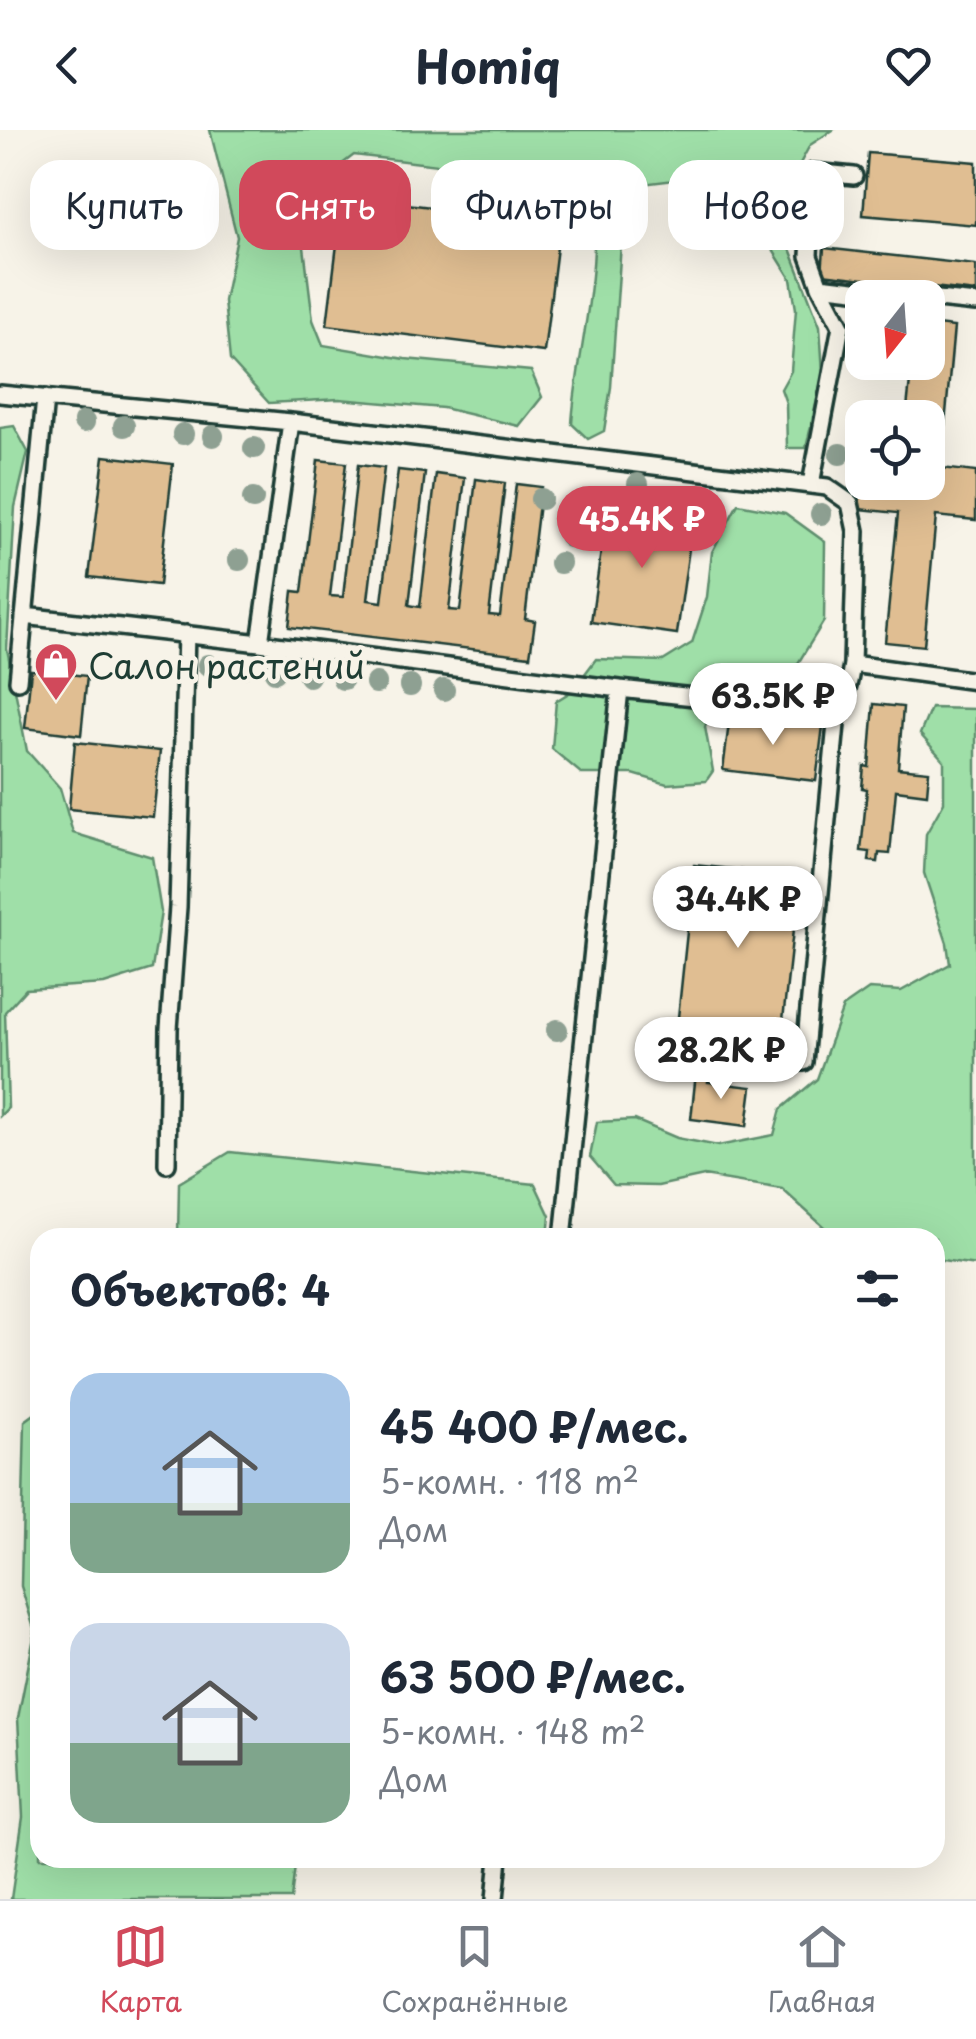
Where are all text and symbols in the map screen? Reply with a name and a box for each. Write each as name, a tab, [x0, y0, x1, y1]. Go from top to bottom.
text: Homiq	[415, 31, 561, 99]
icon: back	[40, 38, 95, 93]
icon: heart	[881, 38, 936, 93]
chip: Купить	[30, 160, 219, 250]
chip: Снять	[239, 160, 411, 250]
chip: Фильтры	[431, 160, 648, 250]
chip: Новое	[668, 160, 844, 250]
north arrow	[845, 280, 945, 380]
map controls	[845, 280, 945, 500]
button: locate	[845, 400, 945, 500]
pin: 45.4K ₽	[550, 486, 734, 571]
text: 45.4K ₽	[579, 494, 705, 542]
place label: Салон растений	[88, 638, 365, 691]
shop icon: Салон растений	[33, 641, 79, 702]
pin: 63.5K ₽	[681, 663, 865, 748]
text: 63.5K ₽	[711, 671, 835, 719]
pin: 34.4K ₽	[646, 866, 830, 951]
text: 34.4K ₽	[675, 874, 801, 922]
pin: 28.2K ₽	[629, 1017, 813, 1102]
text: 28.2K ₽	[657, 1025, 785, 1073]
text: Объектов: 4	[70, 1257, 330, 1320]
icon: filters	[850, 1261, 905, 1316]
text: 45 400 ₽/мес.	[380, 1394, 689, 1457]
icon: home	[150, 1413, 270, 1533]
text: 5-комн. · 118 m²	[380, 1457, 639, 1505]
text: Дом	[380, 1505, 449, 1553]
text: 63 500 ₽/мес.	[380, 1644, 686, 1707]
icon: home	[150, 1663, 270, 1783]
text: 5-комн. · 148 m²	[380, 1707, 646, 1755]
text: Дом	[380, 1755, 449, 1803]
tab: Карта	[100, 1919, 182, 2022]
tab: Сохранённые	[381, 1919, 568, 2022]
tab: Главная	[768, 1919, 876, 2022]

